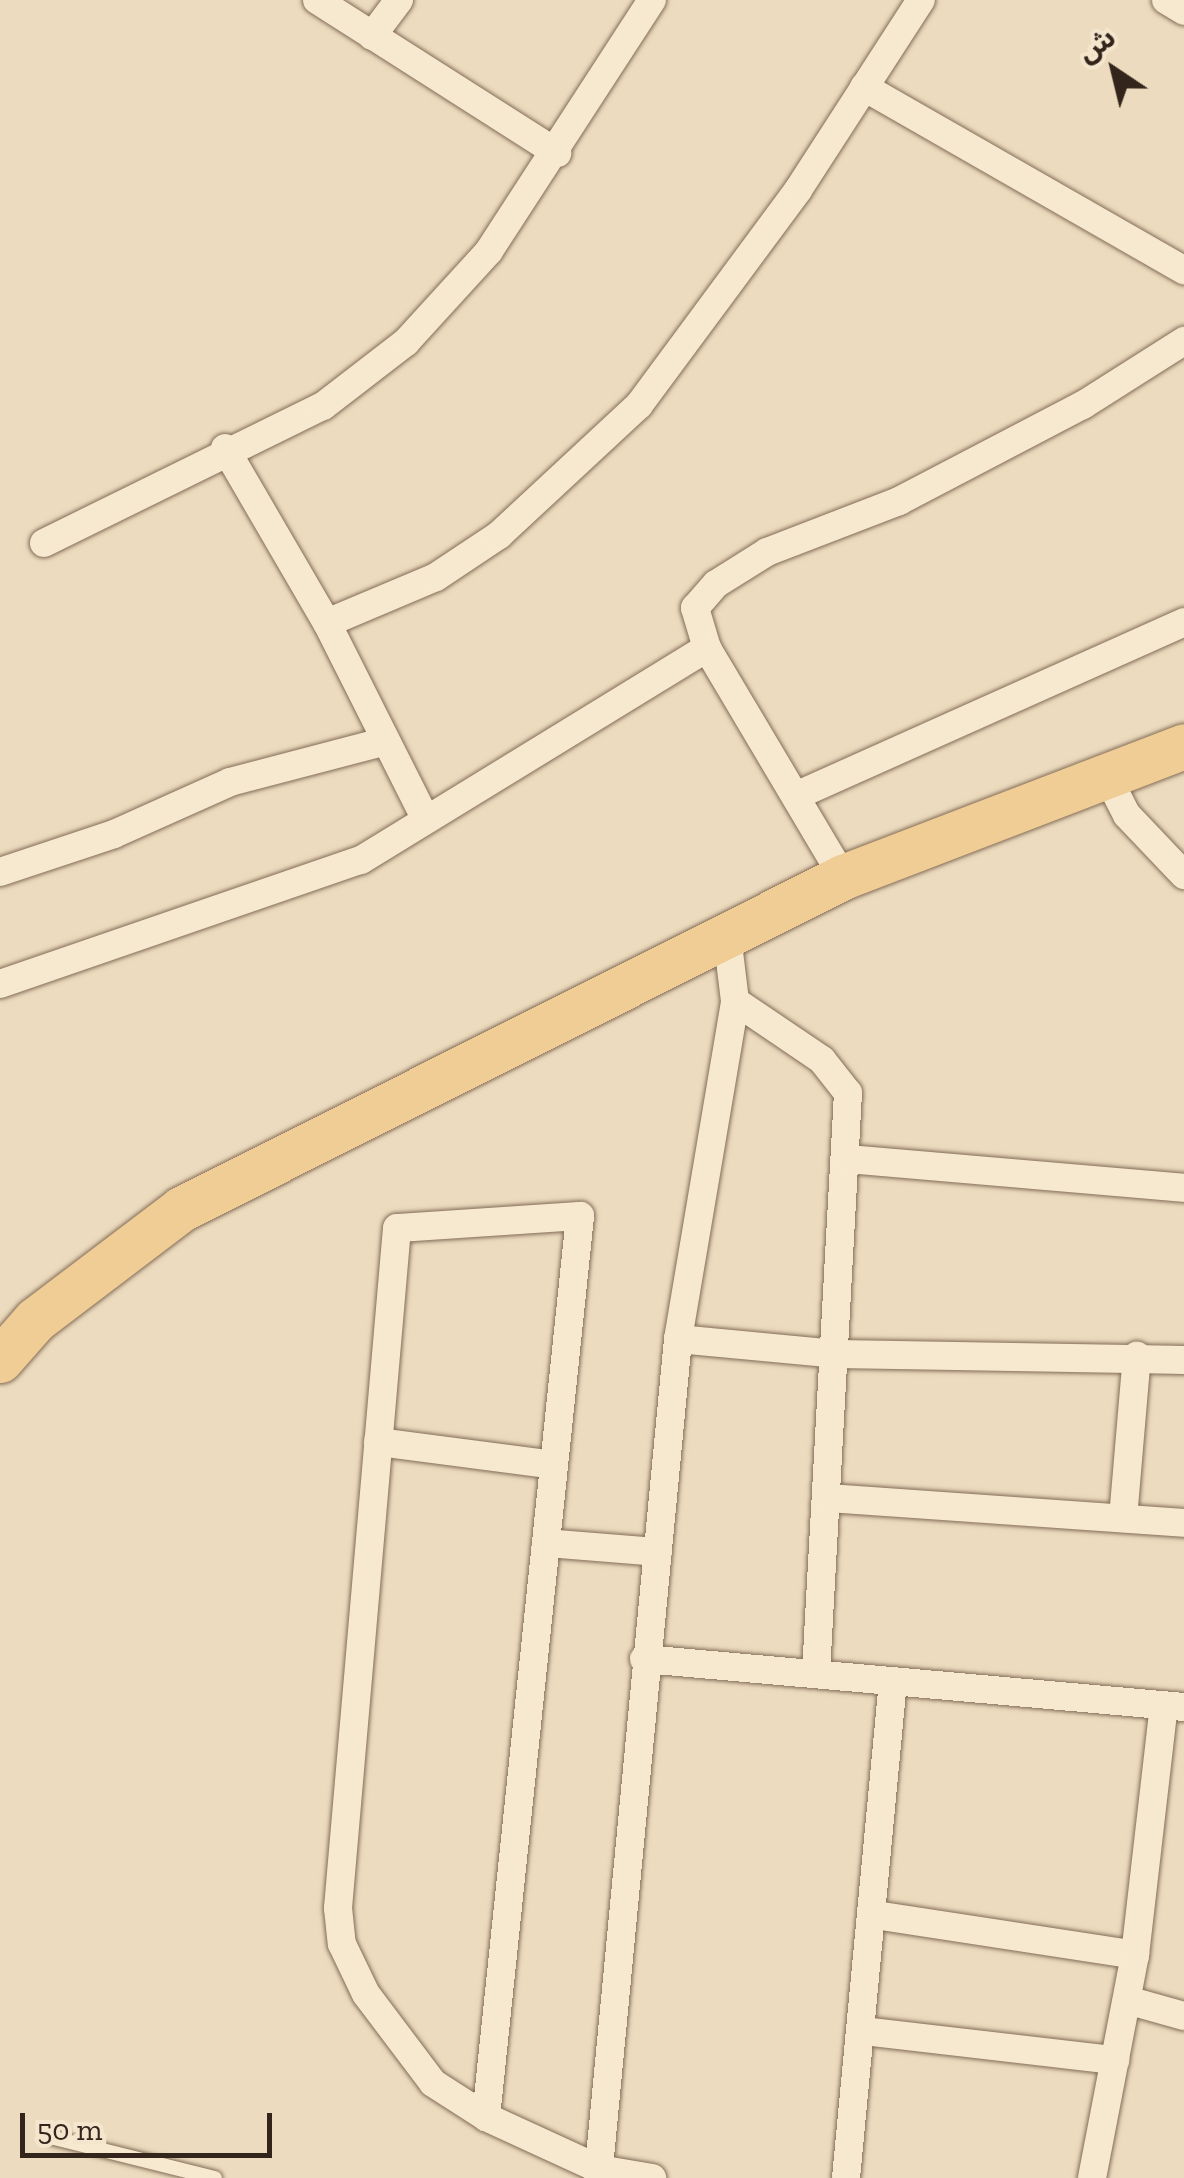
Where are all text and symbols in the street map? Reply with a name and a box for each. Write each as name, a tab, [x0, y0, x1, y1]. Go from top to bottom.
north arrow	[1064, 20, 1164, 120]
text: ش	[1071, 20, 1122, 70]
scale bar	[25, 2093, 278, 2155]
text: 50 m	[37, 2112, 102, 2148]

